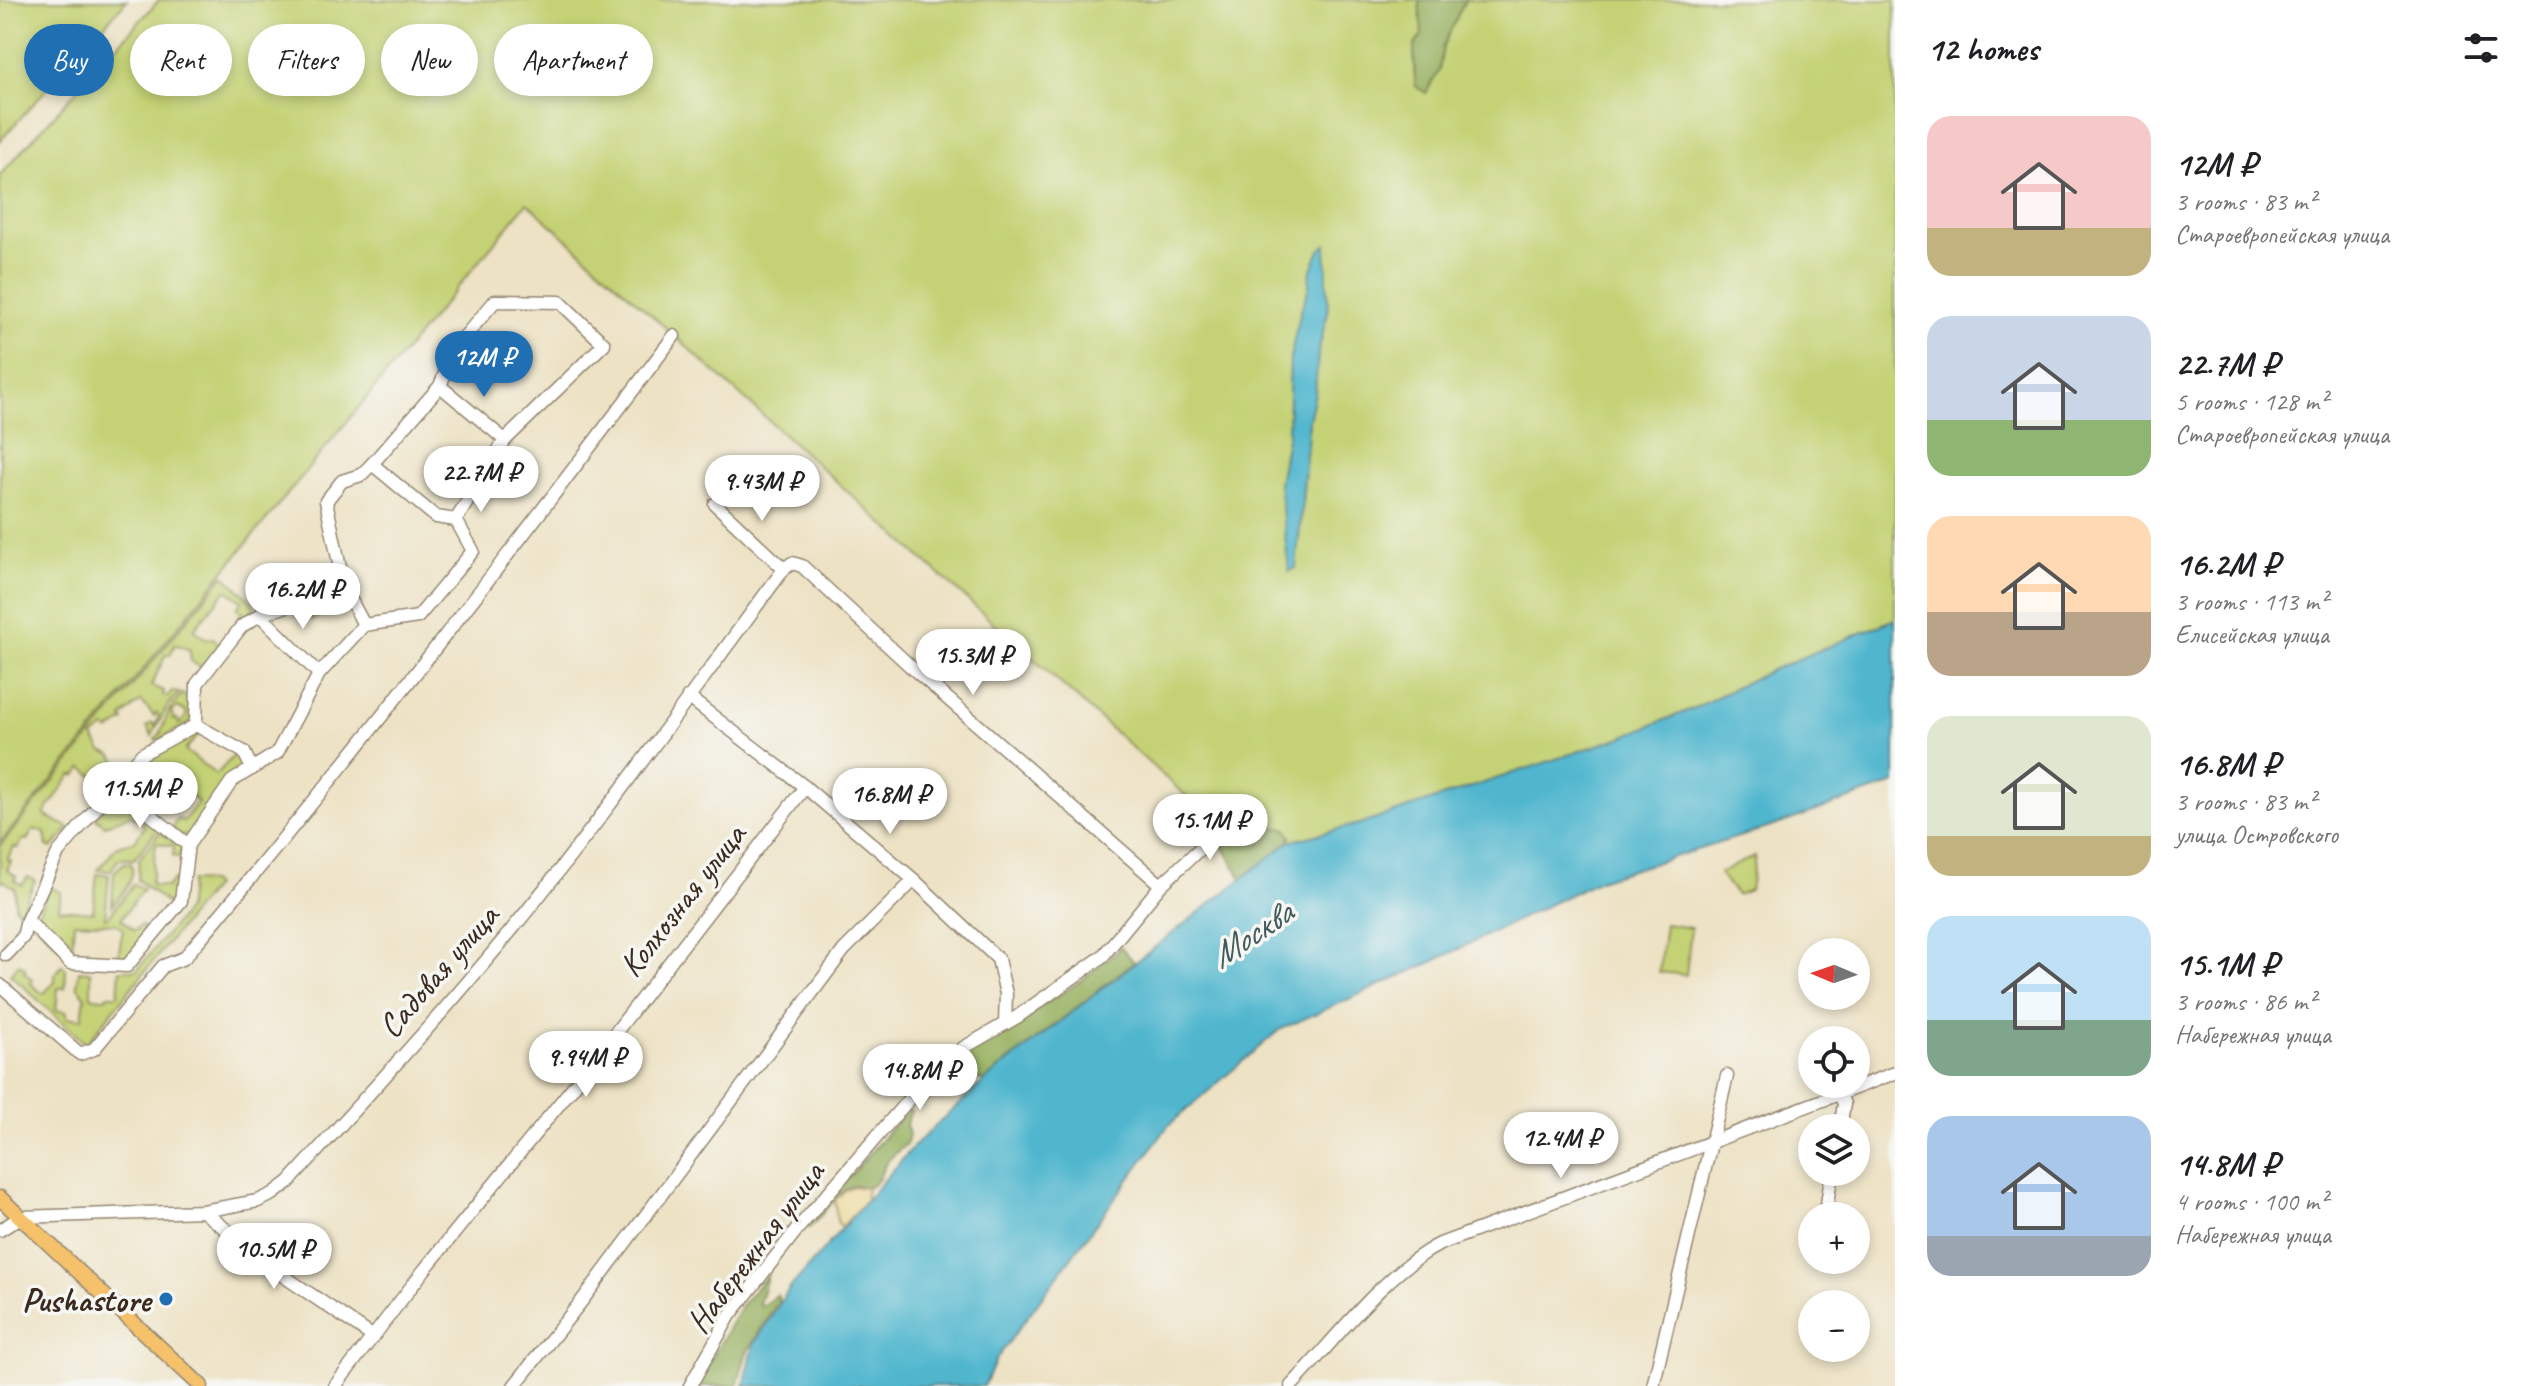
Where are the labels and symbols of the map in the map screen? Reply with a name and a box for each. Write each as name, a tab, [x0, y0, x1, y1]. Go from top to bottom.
pin: 12M ₽	[428, 331, 540, 399]
pin: 22.7M ₽	[407, 446, 555, 514]
pin: 9.43M ₽	[688, 455, 836, 523]
pin: 16.2M ₽	[229, 563, 377, 631]
pin: 15.3M ₽	[899, 629, 1047, 697]
pin: 11.5M ₽	[66, 762, 214, 830]
pin: 16.8M ₽	[816, 768, 964, 836]
pin: 15.1M ₽	[1136, 794, 1284, 862]
street label: Колхозная улица	[609, 813, 756, 985]
water label: Москва	[1201, 888, 1304, 978]
street label: Садовая улица	[368, 894, 509, 1047]
north arrow	[1798, 938, 1870, 1010]
pin: 9.94M ₽	[512, 1031, 660, 1099]
pin: 14.8M ₽	[846, 1044, 994, 1112]
pin: 12.4M ₽	[1487, 1112, 1635, 1180]
street label: Набережная улица	[676, 1151, 835, 1341]
pin: 10.5M ₽	[200, 1223, 348, 1291]
place label: Pushastore	[22, 1278, 154, 1321]
marker: Pushastore	[157, 1290, 175, 1308]

